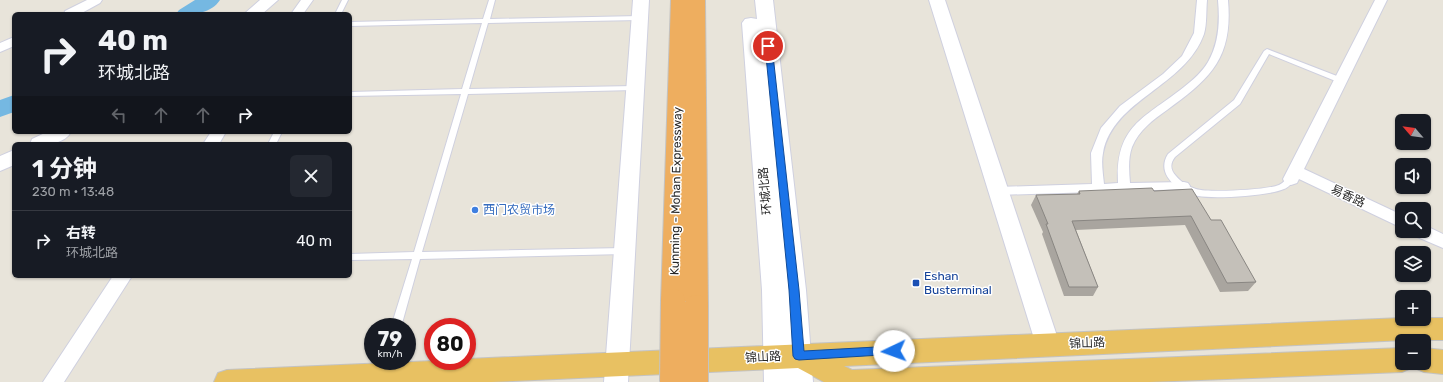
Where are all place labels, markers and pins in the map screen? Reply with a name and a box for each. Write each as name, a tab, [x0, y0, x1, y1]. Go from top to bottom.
pin	[751, 29, 785, 63]
place label: 西门农贸市场	[483, 203, 555, 217]
marker: 西门农贸市场	[470, 205, 480, 215]
place label: Eshan Busterminal	[924, 269, 992, 297]
marker: Eshan Busterminal	[911, 278, 921, 288]

